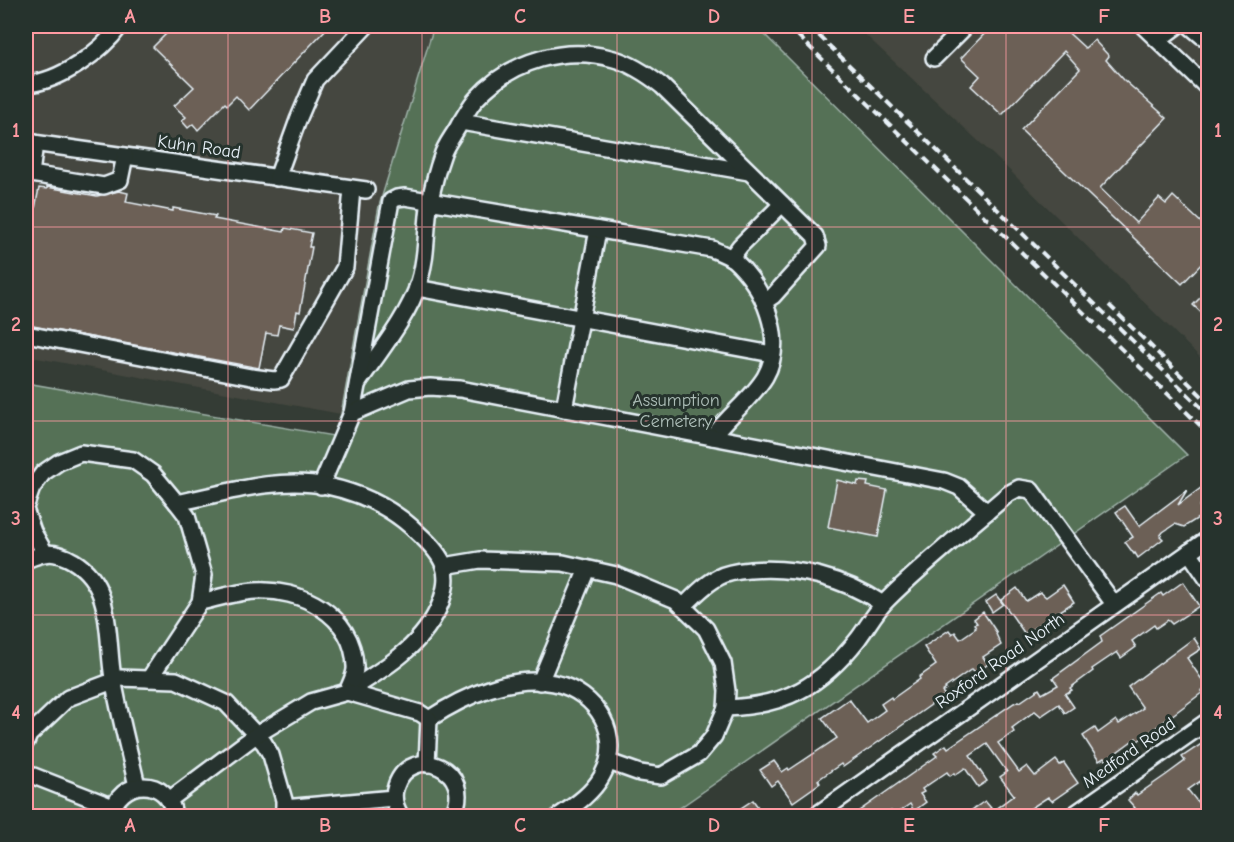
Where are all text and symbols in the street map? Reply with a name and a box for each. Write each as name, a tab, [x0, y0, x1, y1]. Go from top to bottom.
text: A	[124, 5, 136, 28]
text: B	[319, 5, 331, 28]
text: C	[514, 5, 526, 28]
text: D	[708, 5, 720, 28]
text: E	[903, 5, 915, 28]
text: F	[1098, 5, 1110, 28]
text: 1	[12, 119, 20, 142]
text: 1	[1214, 119, 1222, 142]
street label: Kuhn Road	[156, 131, 242, 163]
text: 2	[11, 313, 21, 336]
text: 2	[1213, 313, 1223, 336]
park label: Assumption Cemetery	[632, 390, 720, 432]
text: 3	[11, 507, 21, 530]
text: 3	[1213, 507, 1223, 530]
street label: Roxford Road North	[931, 609, 1069, 713]
text: 4	[11, 701, 21, 724]
text: 4	[1213, 701, 1223, 724]
street label: Medford Road	[1078, 713, 1180, 793]
text: A	[124, 814, 136, 837]
text: B	[319, 814, 331, 837]
text: C	[514, 814, 526, 837]
text: D	[708, 814, 720, 837]
text: E	[903, 814, 915, 837]
text: F	[1098, 814, 1110, 837]

